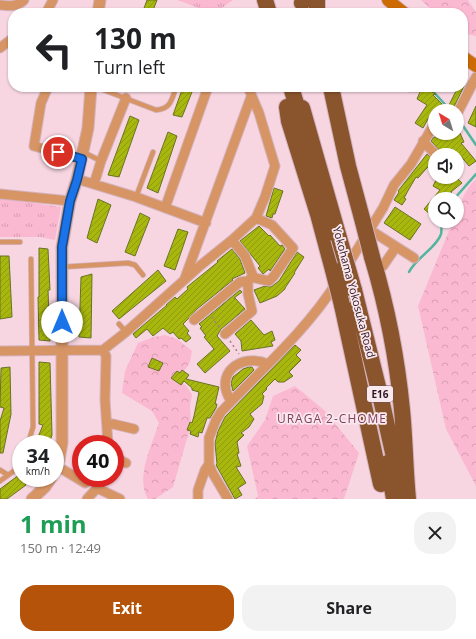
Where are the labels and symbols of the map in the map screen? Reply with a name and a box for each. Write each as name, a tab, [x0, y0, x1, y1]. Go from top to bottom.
north arrow	[428, 104, 464, 140]
pin	[41, 135, 75, 169]
street label: Yokohama Yokosuka Road	[330, 225, 379, 359]
position arrow	[41, 301, 83, 343]
road number: E16	[367, 386, 393, 402]
district label: URAGA 2-CHOME	[277, 410, 387, 427]
speed limit sign: 40	[72, 435, 124, 487]

